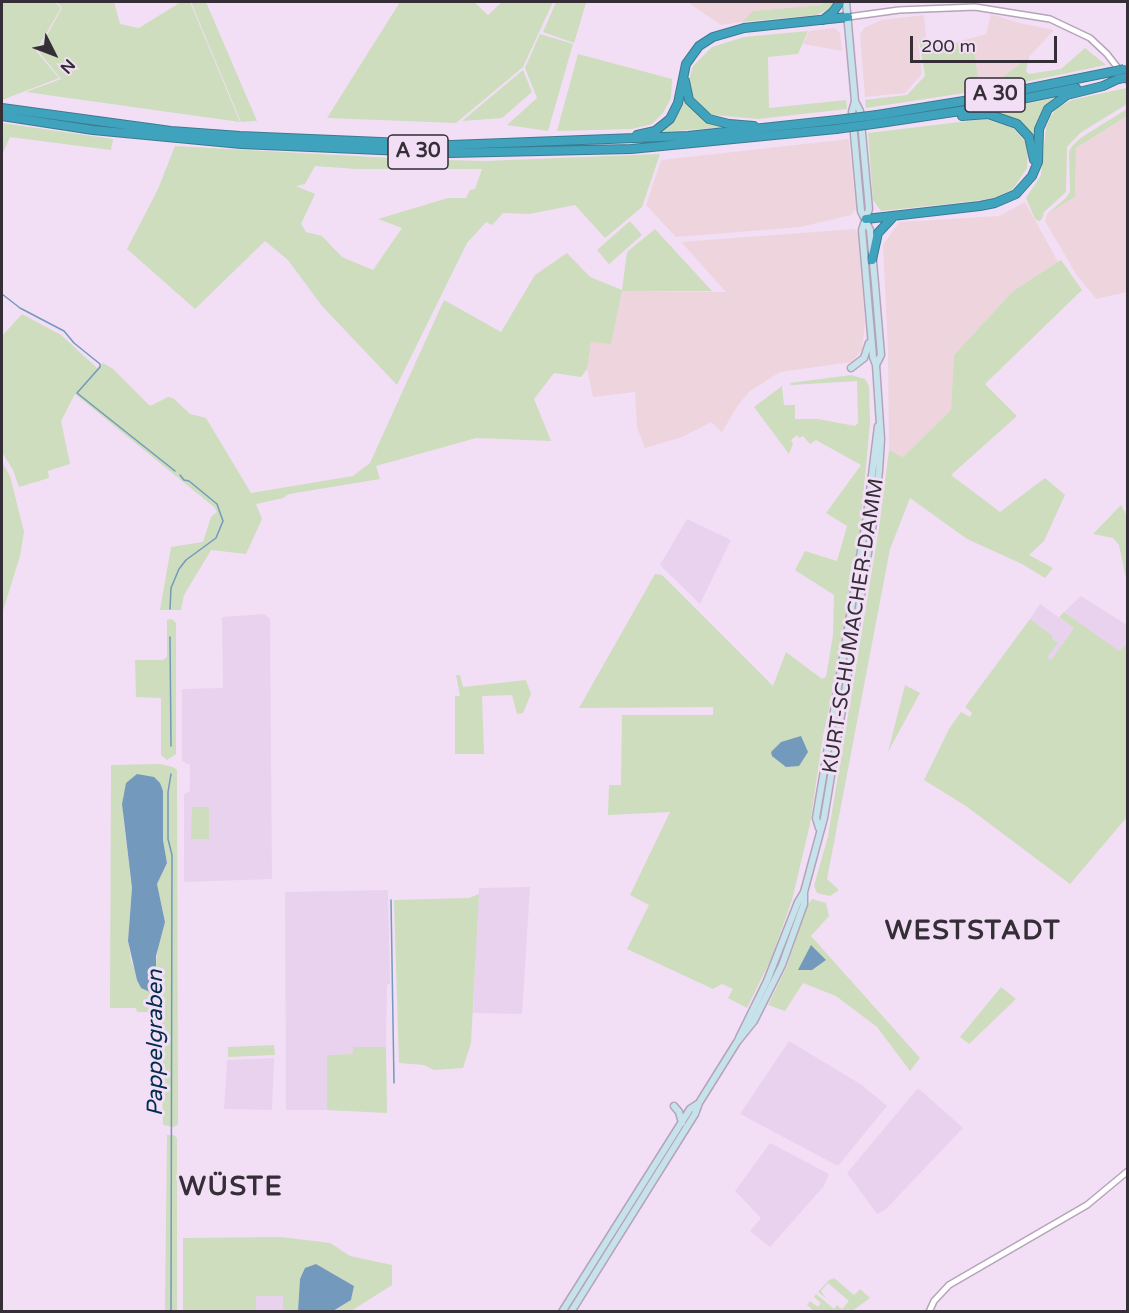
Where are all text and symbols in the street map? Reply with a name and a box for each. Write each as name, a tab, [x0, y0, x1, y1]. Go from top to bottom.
north arrow	[24, 24, 84, 84]
scale bar	[913, 24, 1060, 62]
text: 200 m	[921, 35, 976, 57]
text: N	[56, 55, 79, 78]
road number: A 30	[965, 78, 1025, 112]
road number: A 30	[388, 135, 448, 169]
street label: KURT-SCHUMACHER-DAMM	[818, 477, 890, 775]
district label: WESTSTADT	[885, 916, 1061, 948]
water label: Pappelgraben	[143, 970, 169, 1116]
district label: WÜSTE	[179, 1172, 283, 1204]

